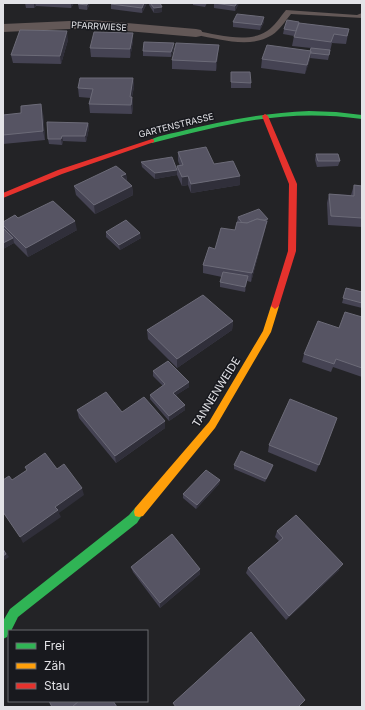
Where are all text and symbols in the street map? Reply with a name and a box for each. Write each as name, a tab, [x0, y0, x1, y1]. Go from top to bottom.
street label: PFARRWIESE	[71, 19, 127, 33]
street label: GARTENSTRASSE	[137, 110, 215, 140]
street label: TANNENWEIDE	[189, 354, 243, 430]
legend	[8, 630, 148, 702]
text: Frei	[44, 638, 65, 653]
text: Zäh	[44, 658, 65, 673]
text: Stau	[44, 678, 70, 693]

